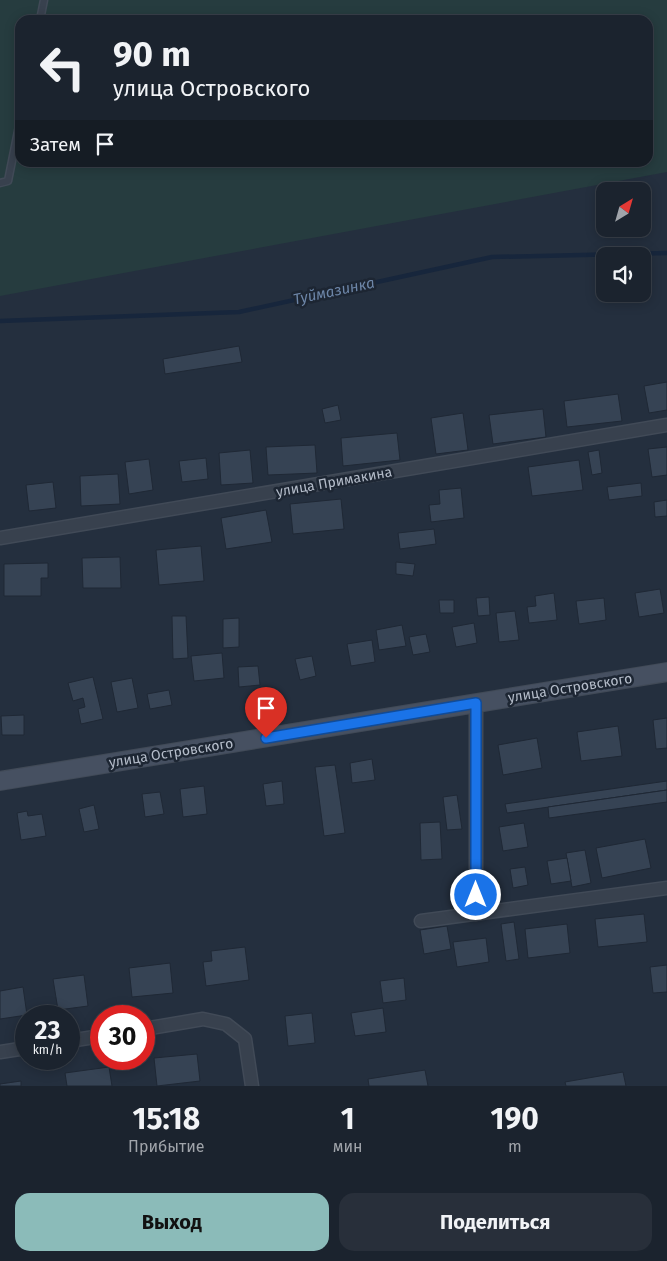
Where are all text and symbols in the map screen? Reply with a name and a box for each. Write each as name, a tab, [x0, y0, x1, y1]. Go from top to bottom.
text: 90 m	[113, 33, 191, 75]
icon: left	[30, 35, 95, 100]
text: улица Островского	[113, 75, 310, 102]
icon: arrive	[91, 130, 119, 158]
text: Затем	[30, 133, 81, 156]
north arrow	[596, 182, 651, 238]
map controls	[596, 182, 651, 302]
button: sound	[596, 247, 651, 302]
water label: Туймазинка	[292, 274, 376, 308]
street label: улица Примакина	[275, 463, 393, 501]
street label: улица Островского	[507, 670, 633, 706]
pin	[245, 687, 287, 738]
icon: arrive	[252, 694, 280, 722]
street label: улица Островского	[108, 735, 234, 771]
position arrow	[449, 868, 501, 920]
speed limit sign: 30	[90, 1005, 155, 1070]
text: 23	[35, 1016, 60, 1046]
text: km/h	[33, 1043, 62, 1057]
text: 15:18	[133, 1101, 200, 1137]
text: 1	[341, 1101, 355, 1137]
text: 190	[491, 1101, 539, 1137]
text: Прибытие	[128, 1137, 205, 1156]
text: мин	[333, 1137, 363, 1156]
text: m	[508, 1137, 522, 1156]
button: Выход	[15, 1193, 329, 1251]
button: Поделиться	[339, 1193, 652, 1251]

